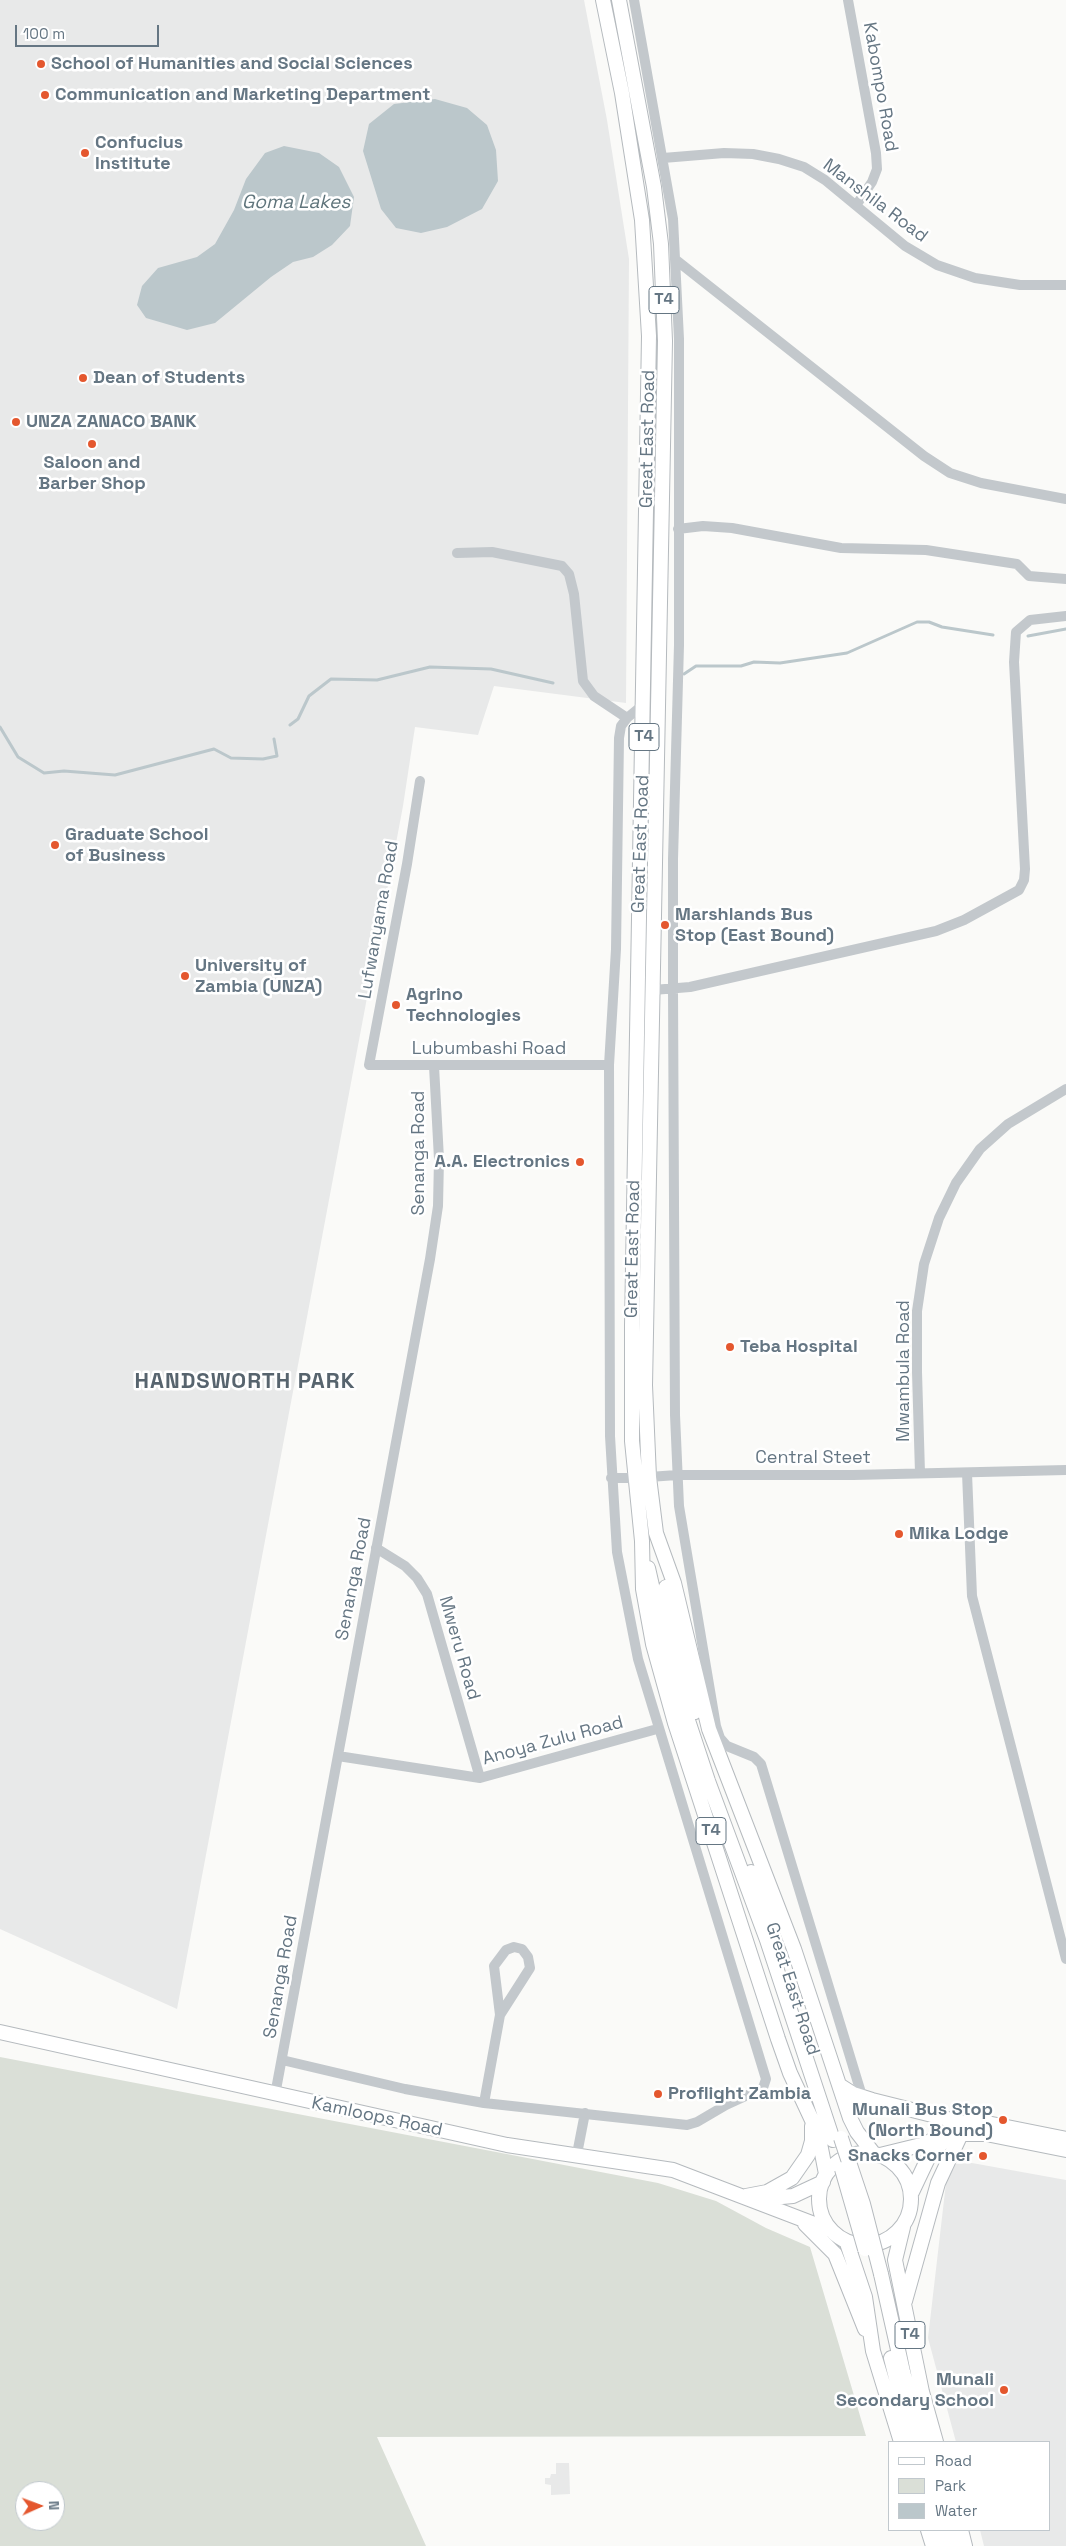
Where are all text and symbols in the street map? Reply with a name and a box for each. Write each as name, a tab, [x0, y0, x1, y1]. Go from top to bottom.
scale bar	[18, 15, 161, 47]
street label: Kabompo Road	[858, 21, 902, 153]
text: 100 m	[23, 24, 65, 43]
place label: School of Humanities and Social Sciences	[51, 53, 413, 75]
marker: School of Humanities and Social Sciences	[35, 58, 47, 70]
place label: Communication and Marketing Department	[55, 84, 430, 106]
marker: Communication and Marketing Department	[39, 89, 51, 101]
place label: Confucius Institute	[95, 132, 183, 174]
marker: Confucius Institute	[79, 147, 91, 159]
street label: Manshila Road	[818, 155, 932, 247]
water label: Goma Lakes	[242, 192, 350, 214]
road number: T4	[649, 286, 679, 314]
place label: Dean of Students	[93, 367, 245, 389]
street label: Great East Road	[636, 370, 660, 508]
marker: Dean of Students	[77, 372, 89, 384]
place label: UNZA ZANACO BANK	[26, 411, 197, 433]
marker: UNZA ZANACO BANK	[10, 416, 22, 428]
marker: Saloon and Barber Shop	[86, 438, 98, 450]
place label: Saloon and Barber Shop	[38, 452, 146, 494]
road number: T4	[629, 724, 659, 750]
street label: Great East Road	[628, 774, 654, 914]
place label: Graduate School of Business	[65, 824, 209, 866]
marker: Graduate School of Business	[49, 839, 61, 851]
street label: Lufwanyama Road	[354, 839, 404, 1001]
place label: Marshlands Bus Stop (East Bound)	[675, 904, 834, 946]
marker: Marshlands Bus Stop (East Bound)	[659, 919, 671, 931]
place label: University of Zambia (UNZA)	[195, 955, 322, 998]
marker: University of Zambia (UNZA)	[179, 970, 191, 982]
place label: Agrino Technologies	[406, 984, 521, 1026]
marker: Agrino Technologies	[390, 999, 402, 1011]
street label: Lubumbashi Road	[412, 1038, 566, 1060]
street label: Senanga Road	[408, 1091, 430, 1215]
place label: A.A. Electronics	[435, 1151, 570, 1173]
marker: A.A. Electronics	[574, 1156, 586, 1168]
street label: Great East Road	[621, 1180, 645, 1318]
street label: Mwambula Road	[893, 1300, 915, 1442]
place label: Teba Hospital	[740, 1336, 858, 1358]
marker: Teba Hospital	[724, 1341, 736, 1353]
district label: HANDSWORTH PARK	[133, 1369, 357, 1395]
street label: Central Steet	[755, 1447, 871, 1469]
street label: Senanga Road	[331, 1516, 377, 1642]
place label: Mika Lodge	[909, 1523, 1009, 1545]
marker: Mika Lodge	[893, 1528, 905, 1540]
street label: Mweru Road	[434, 1594, 484, 1702]
street label: Anoya Zulu Road	[480, 1712, 626, 1770]
road number: T4	[696, 1818, 726, 1844]
street label: Senanga Road	[260, 1914, 302, 2040]
street label: Great East Road	[760, 1920, 824, 2058]
place label: Proflight Zambia	[668, 2083, 811, 2105]
marker: Proflight Zambia	[652, 2088, 664, 2100]
street label: Kamloops Road	[310, 2093, 444, 2141]
place label: Munali Bus Stop (North Bound)	[852, 2099, 993, 2142]
marker: Munali Bus Stop (North Bound)	[997, 2114, 1009, 2126]
place label: Snacks Corner	[848, 2145, 973, 2167]
marker: Snacks Corner	[977, 2150, 989, 2162]
road number: T4	[895, 2322, 925, 2348]
place label: Munali Secondary School	[836, 2369, 994, 2412]
marker: Munali Secondary School	[998, 2384, 1010, 2396]
legend	[888, 2441, 1051, 2531]
text: Road	[935, 2451, 972, 2470]
text: Park	[935, 2476, 966, 2495]
north arrow	[15, 2481, 65, 2531]
text: N	[45, 2500, 63, 2511]
text: Water	[935, 2501, 977, 2520]

